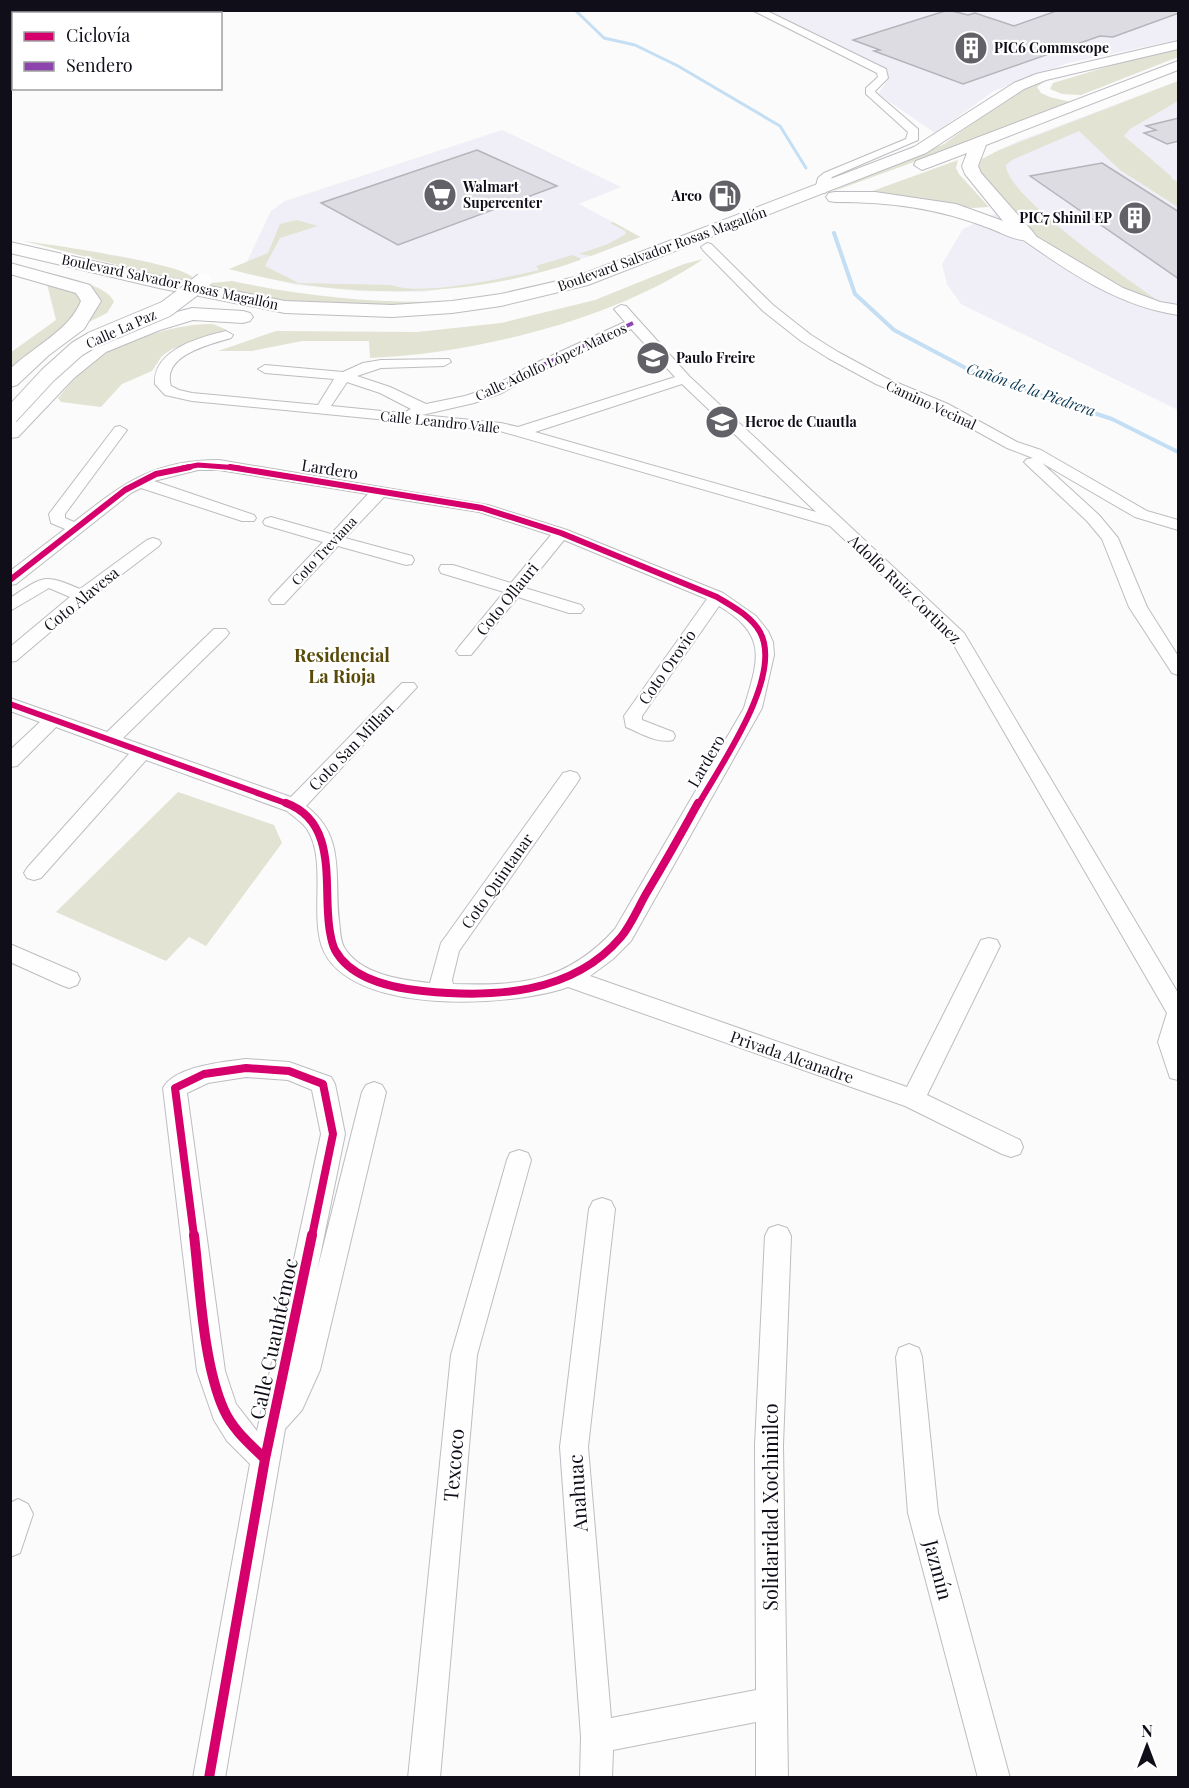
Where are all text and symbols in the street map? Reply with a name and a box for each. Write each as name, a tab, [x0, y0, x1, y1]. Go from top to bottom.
legend	[12, 12, 222, 90]
text: Ciclovía	[66, 23, 130, 47]
building icon: PIC6 Commscope	[953, 30, 989, 66]
place label: PIC6 Commscope	[994, 38, 1109, 57]
text: Sendero	[66, 53, 133, 77]
supermarket icon: Walmart Supercenter	[422, 177, 458, 213]
place label: Walmart Supercenter	[462, 177, 543, 212]
fuel station icon: Arco	[707, 178, 743, 214]
place label: Arco	[670, 186, 702, 205]
building icon: PIC7 Shinil EP	[1117, 200, 1153, 236]
street label: Boulevard Salvador Rosas Magallón	[555, 202, 770, 295]
place label: PIC7 Shinil EP	[1019, 208, 1112, 227]
street label: Boulevard Salvador Rosas Magallón	[60, 249, 281, 314]
street label: Calle La Paz	[83, 304, 159, 353]
street label: Calle Adolfo López Mateos	[472, 318, 630, 405]
school or university icon: Paulo Freire	[635, 340, 671, 376]
place label: Paulo Freire	[676, 348, 755, 367]
water label: Cañón de la Piedrera	[964, 358, 1099, 421]
street label: Camino Vecinal	[883, 375, 979, 434]
school or university icon: Heroe de Cuautla	[704, 404, 740, 440]
street label: Calle Leandro Valle	[379, 406, 501, 437]
place label: Heroe de Cuautla	[745, 412, 858, 431]
street label: Lardero	[300, 454, 360, 483]
street label: Coto Treviana	[287, 512, 361, 589]
street label: Adolfo Ruiz Cortinez	[844, 529, 966, 648]
street label: Coto Ollauri	[471, 558, 543, 640]
street label: Coto Alavesa	[39, 562, 123, 635]
street label: Coto Orovio	[633, 625, 700, 708]
district label: Residencial La Rioja	[294, 643, 390, 688]
street label: Coto San Millan	[304, 698, 398, 795]
street label: Lardero	[682, 731, 729, 791]
street label: Coto Quintanar	[456, 829, 537, 933]
street label: Privada Alcanadre	[728, 1026, 857, 1088]
street label: Calle Cuauhtémoc	[242, 1255, 303, 1422]
street label: Solidaridad Xochimilco	[756, 1403, 783, 1611]
street label: Texcoco	[436, 1427, 469, 1502]
street label: Anahuac	[560, 1453, 593, 1534]
street label: Jazmín	[918, 1536, 960, 1603]
north arrow	[1117, 1716, 1177, 1776]
text: N	[1141, 1720, 1153, 1741]

